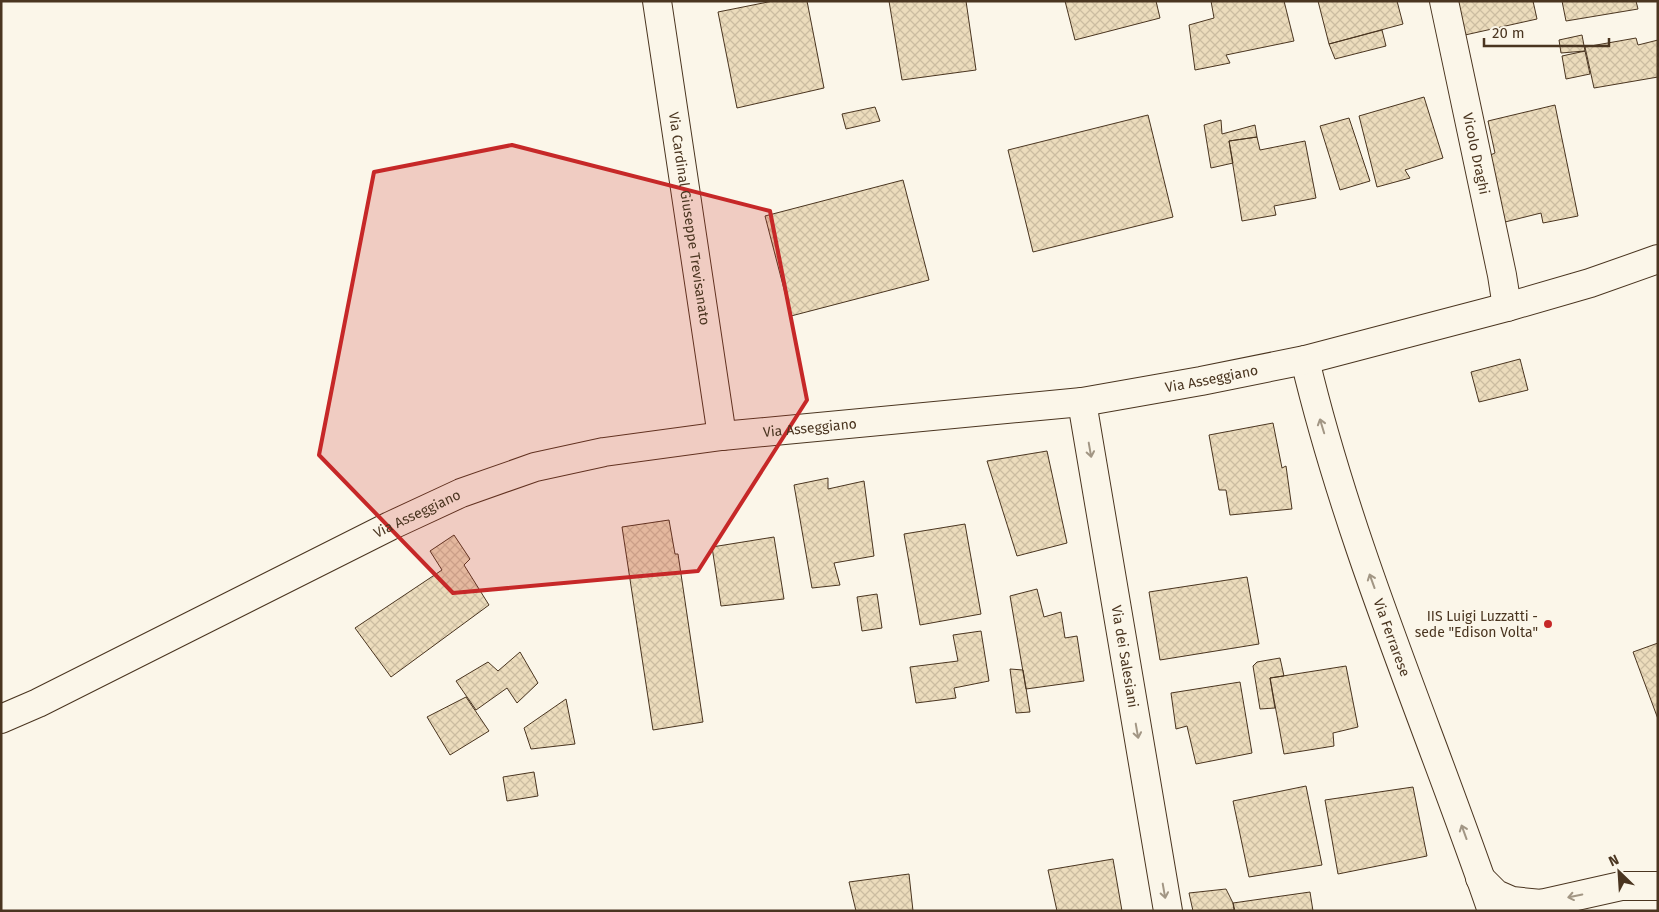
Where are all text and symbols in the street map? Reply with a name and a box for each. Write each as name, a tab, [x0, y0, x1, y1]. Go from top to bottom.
scale bar	[1484, 15, 1609, 47]
text: 20 m	[1492, 24, 1525, 42]
street label: Via Cardinal Giuseppe Trevisanato	[665, 111, 714, 326]
street label: Vicolo Draghi	[1459, 111, 1493, 196]
street label: Via Asseggiano	[1164, 361, 1259, 396]
street label: Via Asseggiano	[762, 415, 858, 441]
one-way arrow	[1317, 418, 1327, 434]
one-way arrow	[1085, 442, 1095, 458]
street label: Via Asseggiano	[371, 486, 463, 541]
one-way arrow	[1367, 573, 1376, 589]
street label: Via Ferrarese	[1370, 596, 1414, 679]
street label: Via dei Salesiani	[1108, 604, 1142, 709]
place label: IIS Luigi Luzzatti - sede "Edison Volta"	[1415, 608, 1538, 641]
marker: IIS Luigi Luzzatti - sede "Edison Volta"	[1542, 618, 1554, 630]
one-way arrow	[1133, 723, 1143, 739]
one-way arrow	[1459, 825, 1468, 840]
north arrow	[1594, 847, 1644, 897]
text: N	[1606, 851, 1622, 870]
one-way arrow	[1160, 883, 1170, 899]
one-way arrow	[1568, 892, 1584, 902]

